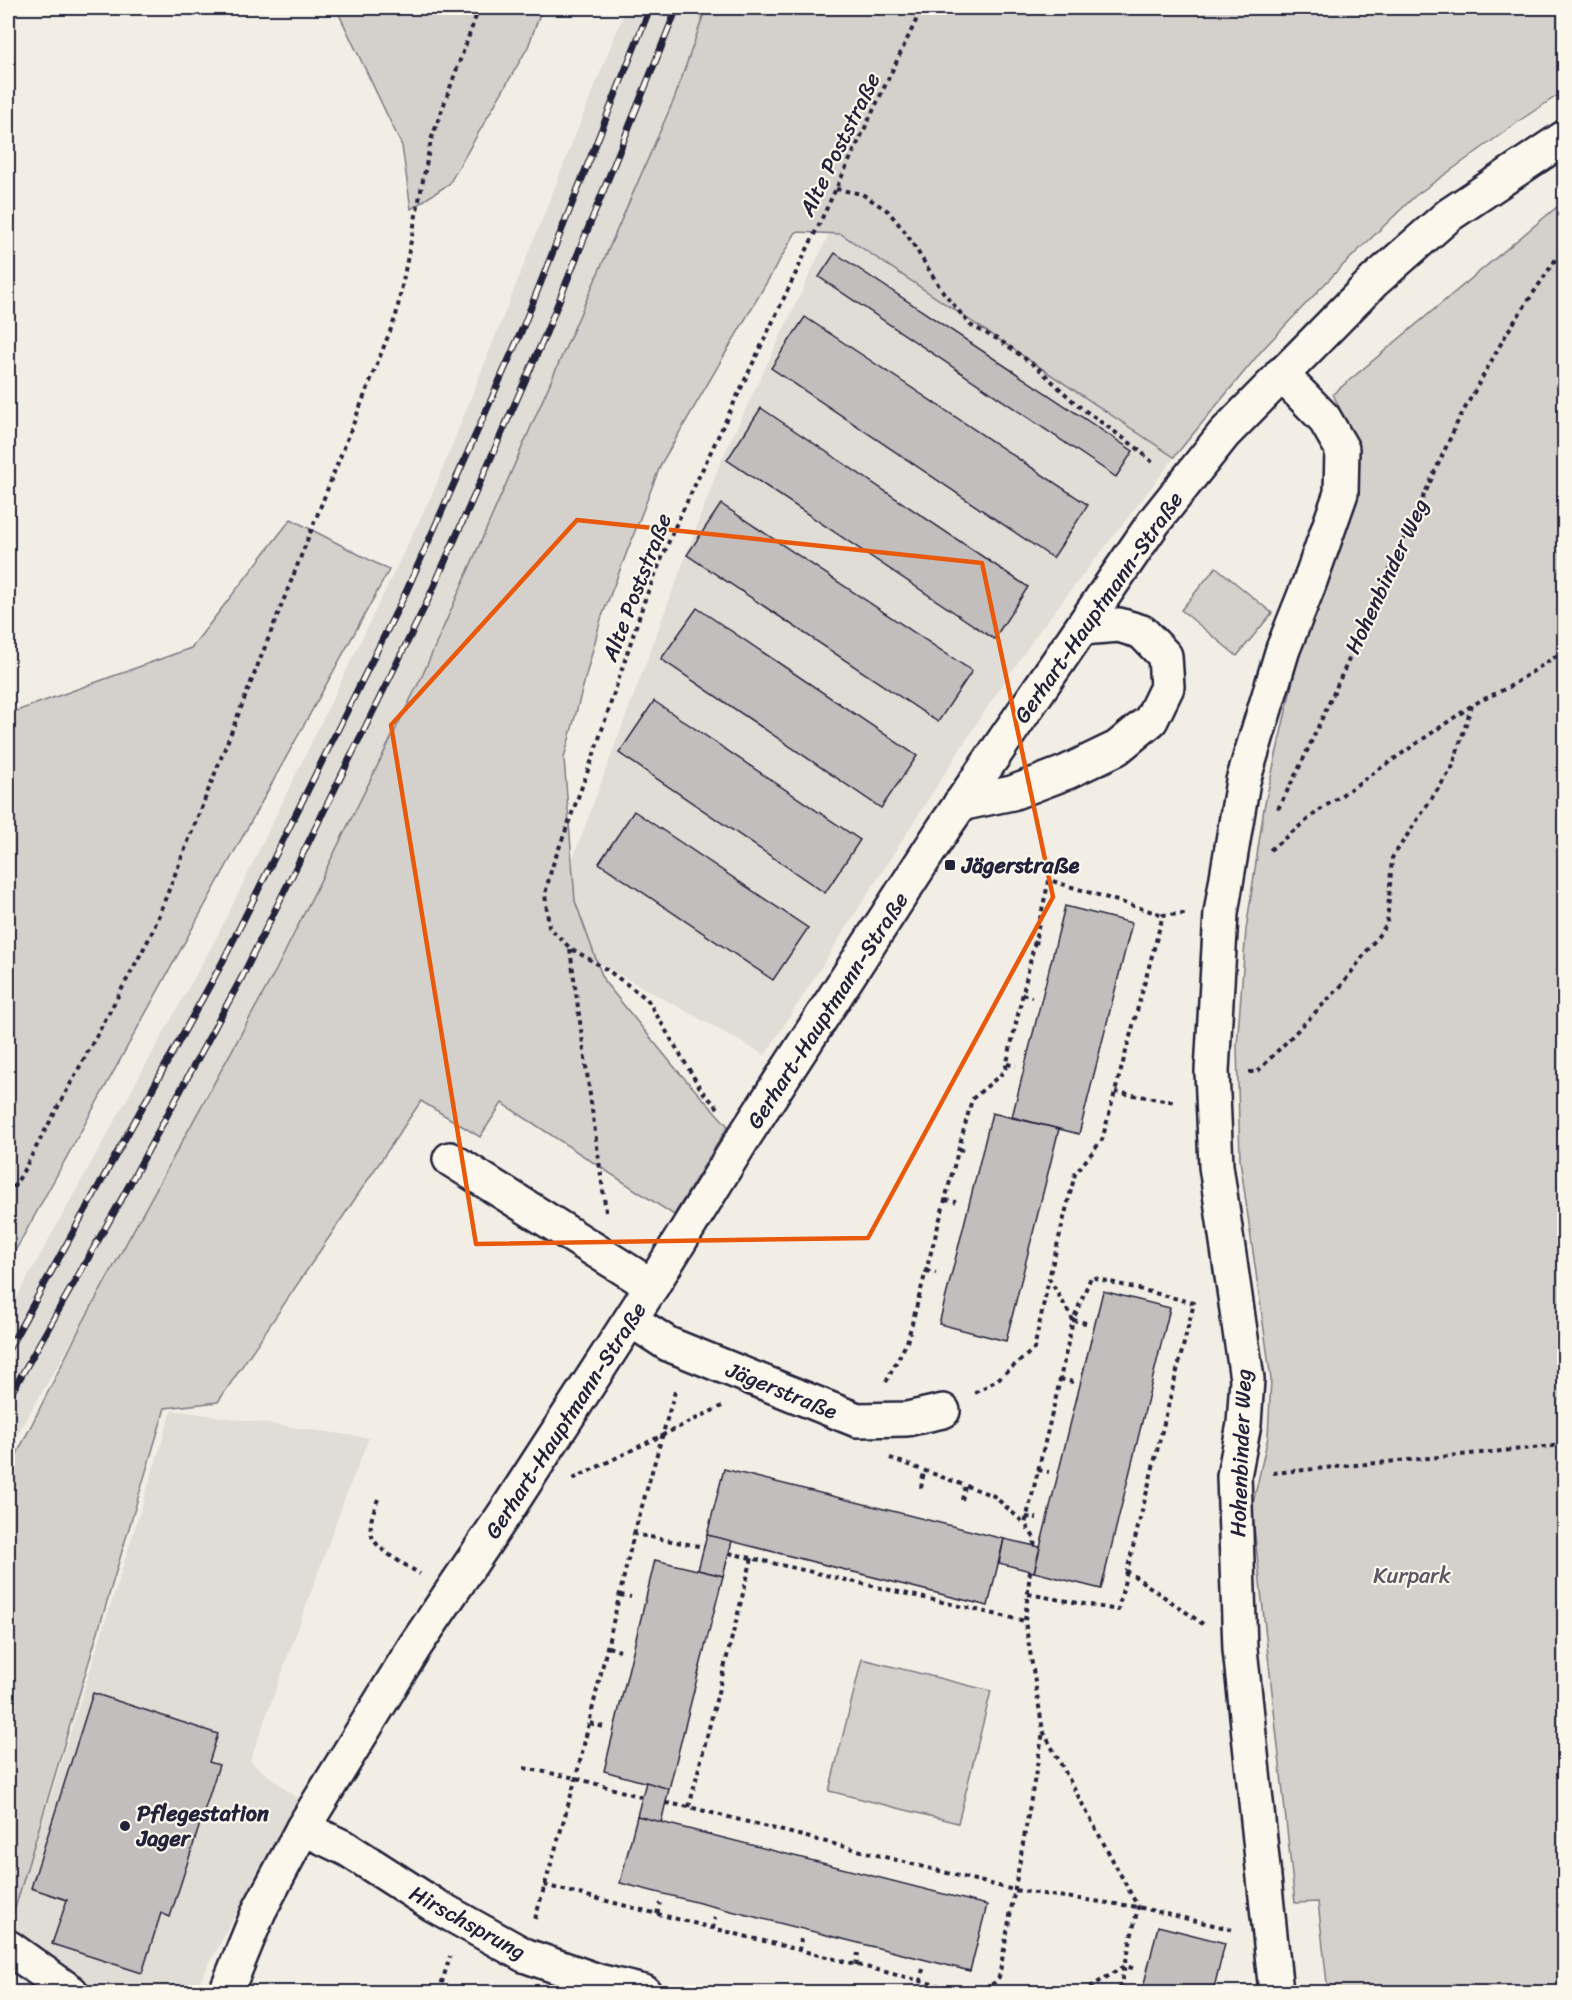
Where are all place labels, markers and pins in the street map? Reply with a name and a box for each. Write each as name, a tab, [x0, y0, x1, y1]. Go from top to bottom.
place label: Jägerstraße	[960, 846, 1080, 885]
marker: Jägerstraße	[943, 858, 957, 872]
place label: Pflegestation Jager	[135, 1794, 269, 1858]
marker: Pflegestation Jager	[118, 1819, 132, 1833]

